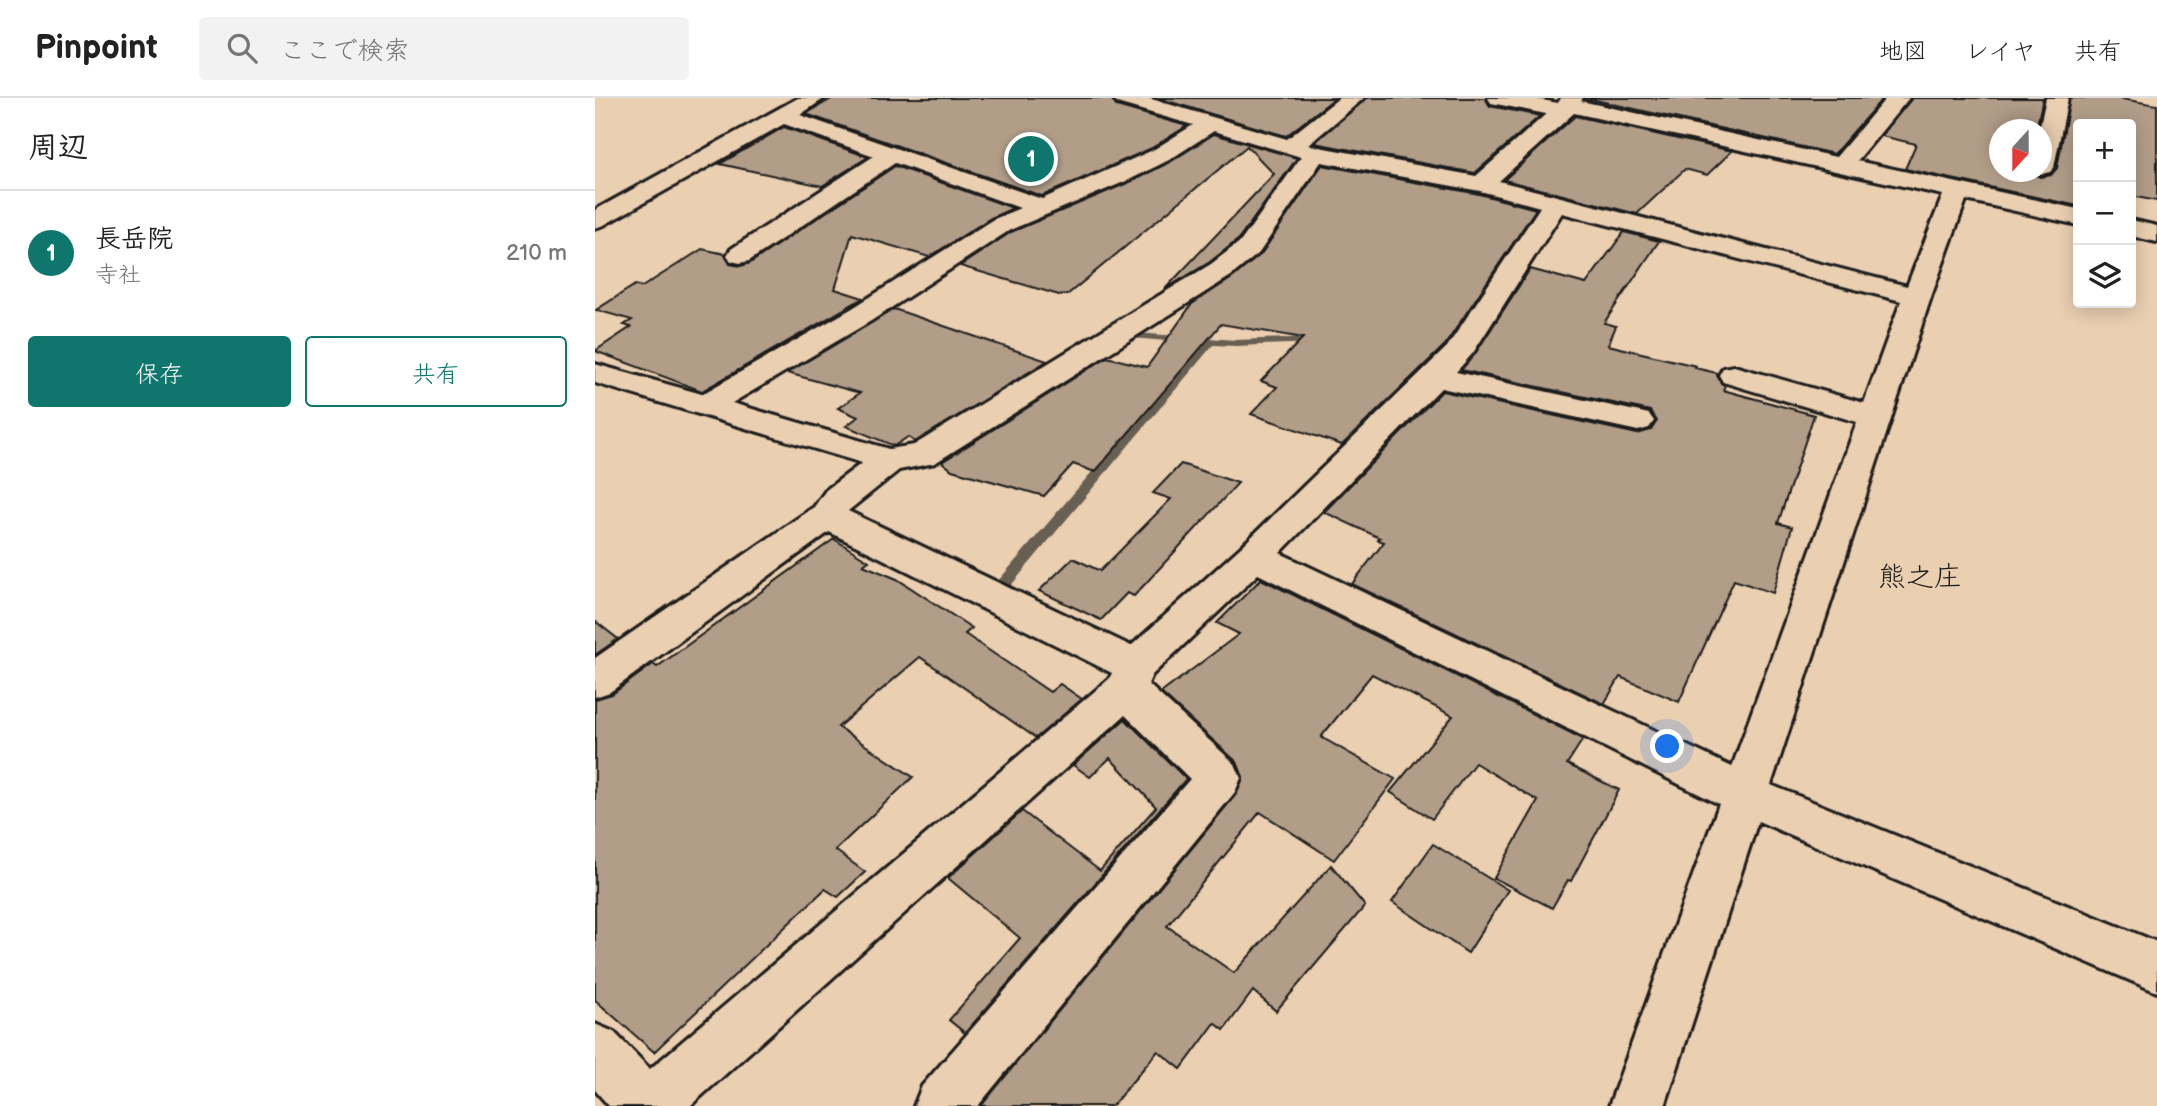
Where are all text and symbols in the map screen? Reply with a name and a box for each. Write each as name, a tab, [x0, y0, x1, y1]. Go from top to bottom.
search box	[199, 17, 689, 80]
text: Pinpoint	[35, 28, 157, 68]
icon: search	[223, 29, 261, 67]
text: ここで検索	[279, 36, 409, 67]
text: 地図	[1879, 37, 1927, 66]
text: レイヤ	[1965, 37, 2036, 66]
text: 共有	[2074, 37, 2122, 66]
north arrow	[1989, 119, 2052, 182]
map controls	[2073, 119, 2136, 308]
button: +	[2073, 119, 2136, 182]
text: 周辺	[28, 130, 88, 166]
pin: 1	[1008, 133, 1054, 185]
button: −	[2073, 182, 2136, 245]
text: 長岳院	[95, 224, 173, 255]
text: 1	[46, 239, 56, 267]
text: 210 m	[506, 239, 567, 267]
button: layers	[2073, 245, 2136, 308]
text: 寺社	[95, 261, 141, 289]
button: 保存	[28, 336, 291, 407]
button: 共有	[305, 336, 567, 407]
district label: 熊之庄	[1878, 561, 1962, 594]
your location	[1650, 729, 1684, 763]

